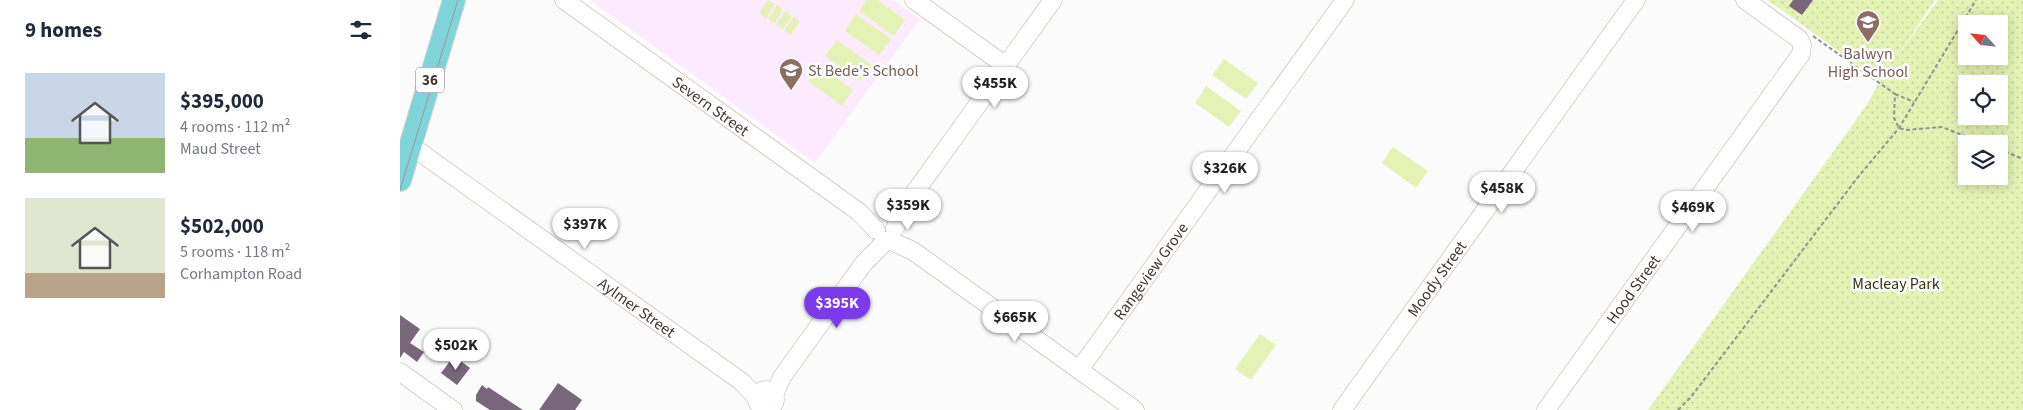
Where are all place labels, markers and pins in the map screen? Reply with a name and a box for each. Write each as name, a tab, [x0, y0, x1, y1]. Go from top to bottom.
school or university icon: Balwyn High School	[1855, 9, 1881, 43]
place label: Balwyn High School	[1828, 43, 1908, 83]
school or university icon: St Bede's School	[778, 57, 804, 91]
place label: St Bede's School	[808, 60, 918, 82]
pin: $455K	[960, 66, 1030, 109]
pin: $326K	[1190, 152, 1260, 194]
pin: $458K	[1467, 172, 1537, 214]
pin: $359K	[873, 188, 943, 231]
pin: $469K	[1658, 190, 1728, 233]
pin: $397K	[550, 208, 620, 250]
pin: $395K	[802, 286, 872, 329]
pin: $665K	[980, 300, 1050, 343]
pin: $502K	[421, 328, 491, 371]

